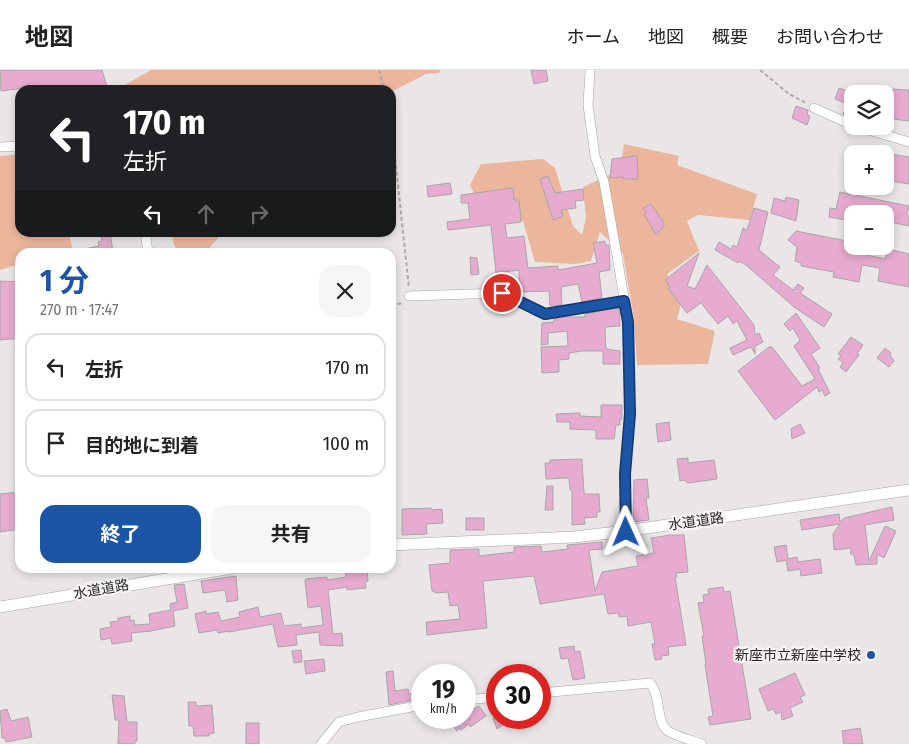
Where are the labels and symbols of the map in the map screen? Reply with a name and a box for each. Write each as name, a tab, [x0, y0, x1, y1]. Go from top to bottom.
pin	[481, 272, 523, 314]
position arrow	[599, 505, 651, 557]
street label: 水道道路	[667, 509, 725, 534]
street label: 水道道路	[72, 576, 130, 603]
place label: 新座市立新座中学校	[735, 647, 861, 664]
marker: 新座市立新座中学校	[865, 649, 877, 661]
speed limit sign: 30	[486, 664, 551, 729]

